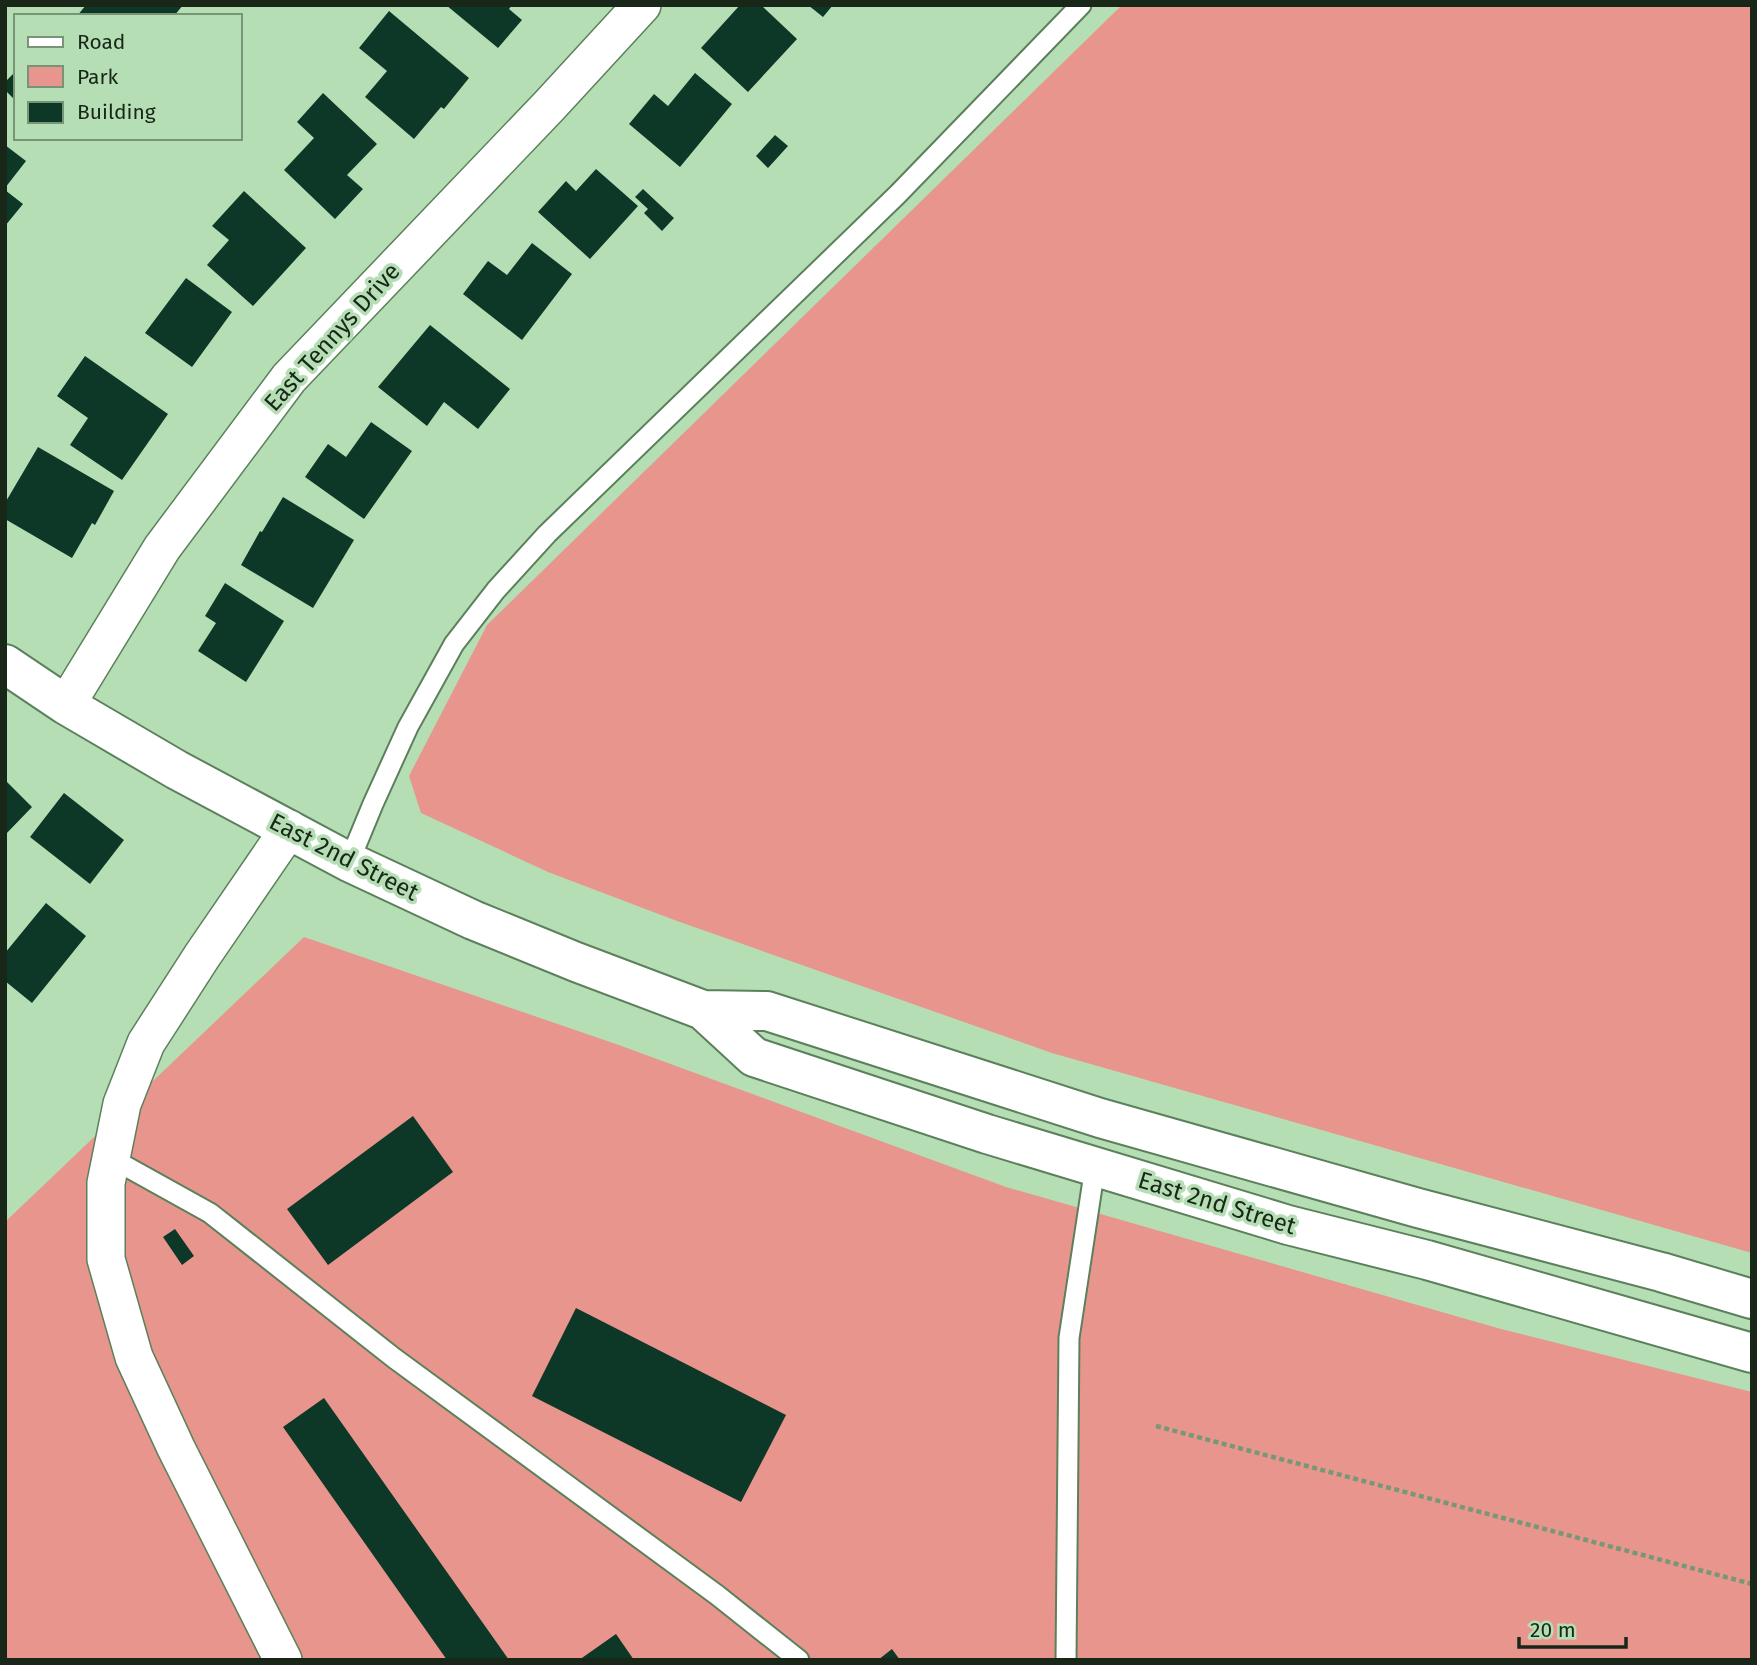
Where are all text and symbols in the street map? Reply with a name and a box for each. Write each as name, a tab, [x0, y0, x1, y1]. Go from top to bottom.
legend	[14, 14, 242, 140]
text: Road	[77, 29, 125, 55]
text: Park	[77, 64, 119, 90]
text: Building	[77, 99, 156, 125]
street label: East Tennys Drive	[258, 257, 406, 417]
street label: East 2nd Street	[265, 807, 423, 907]
street label: East 2nd Street	[1135, 1166, 1300, 1240]
scale bar	[1519, 1606, 1626, 1650]
text: 20 m	[1530, 1617, 1576, 1643]

